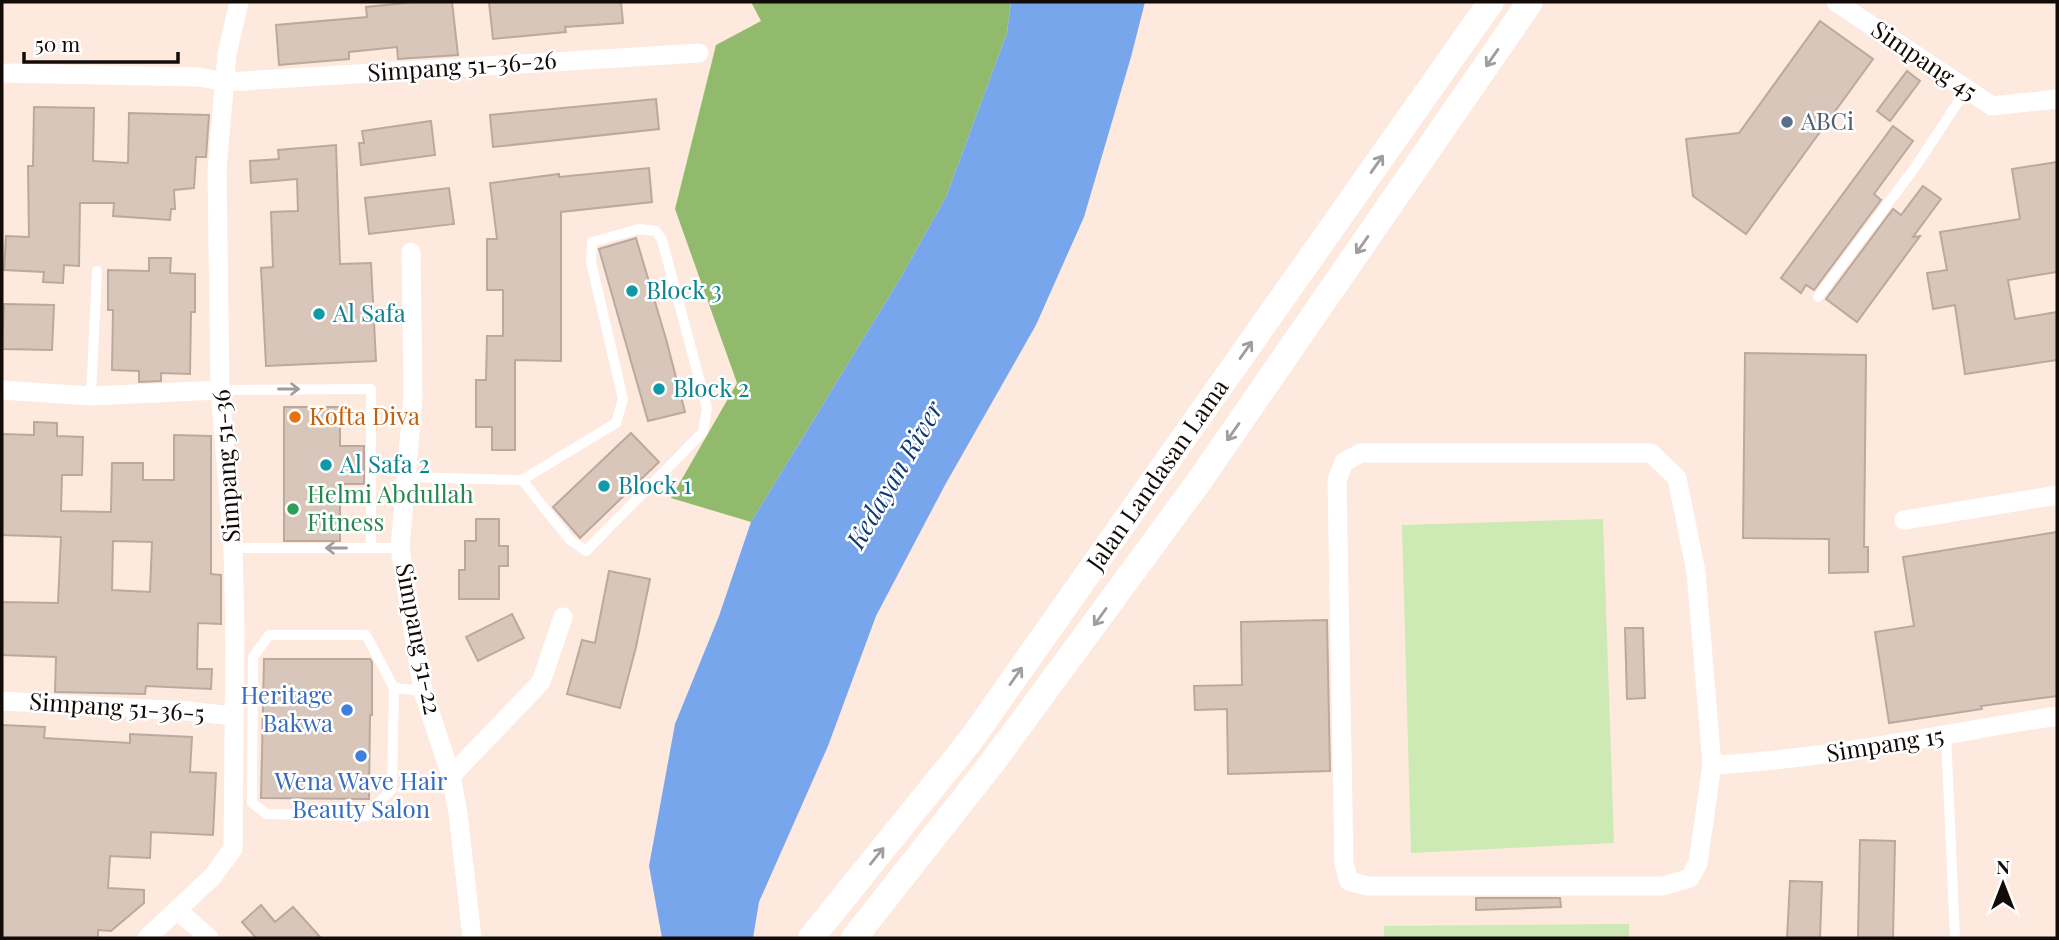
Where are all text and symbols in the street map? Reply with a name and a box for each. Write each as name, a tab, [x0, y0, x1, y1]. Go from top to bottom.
street label: Simpang 45	[1866, 12, 1984, 107]
scale bar	[24, 21, 178, 65]
text: 50 m	[35, 29, 81, 57]
street label: Simpang 51-36-26	[366, 42, 558, 88]
one-way arrow	[1485, 48, 1499, 67]
place label: ABCi	[1800, 104, 1854, 136]
marker: ABCi	[1779, 114, 1795, 130]
one-way arrow	[1370, 155, 1384, 174]
one-way arrow	[1355, 235, 1369, 254]
place label: Block 3	[646, 273, 722, 305]
marker: Block 3	[624, 283, 640, 299]
place label: Al Safa	[332, 296, 406, 328]
marker: Al Safa	[311, 306, 327, 322]
one-way arrow	[1239, 341, 1253, 360]
place label: Block 2	[673, 371, 750, 403]
street label: Jalan Landasan Lama	[1078, 372, 1235, 577]
marker: Block 2	[651, 381, 667, 397]
one-way arrow	[277, 382, 300, 396]
street label: Simpang 51-36	[204, 388, 246, 544]
water label: Kedayan River	[837, 393, 951, 555]
place label: Kofta Diva	[309, 399, 420, 431]
marker: Kofta Diva	[287, 409, 303, 425]
one-way arrow	[1226, 422, 1240, 441]
place label: Al Safa 2	[339, 447, 430, 479]
marker: Al Safa 2	[318, 457, 334, 473]
place label: Block 1	[618, 468, 692, 500]
place label: Helmi Abdullah Fitness	[307, 477, 474, 537]
marker: Block 1	[596, 478, 612, 494]
marker: Helmi Abdullah Fitness	[285, 501, 301, 517]
one-way arrow	[324, 541, 347, 555]
street label: Simpang 51-22	[390, 560, 450, 717]
one-way arrow	[1092, 607, 1107, 625]
one-way arrow	[1009, 667, 1023, 686]
place label: Heritage Bakwa	[240, 678, 333, 738]
street label: Simpang 51-36-5	[28, 684, 206, 728]
marker: Heritage Bakwa	[339, 702, 355, 718]
street label: Simpang 15	[1824, 718, 1946, 768]
marker: Wena Wave Hair Beauty Salon	[353, 748, 369, 764]
place label: Wena Wave Hair Beauty Salon	[273, 764, 448, 824]
one-way arrow	[869, 847, 884, 865]
north arrow	[1968, 849, 2038, 919]
text: N	[1996, 853, 2010, 879]

